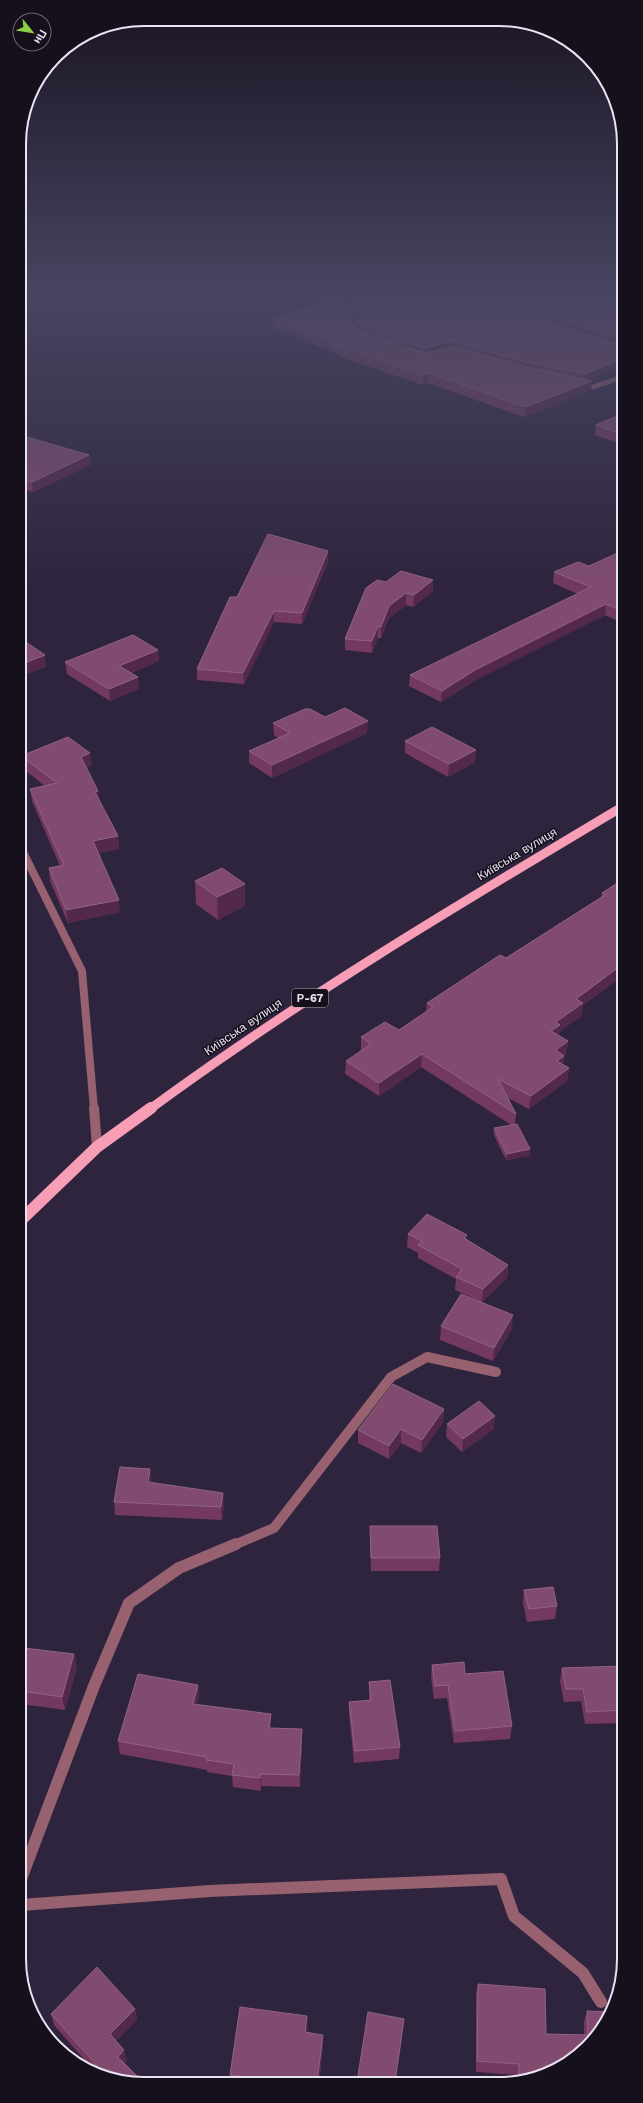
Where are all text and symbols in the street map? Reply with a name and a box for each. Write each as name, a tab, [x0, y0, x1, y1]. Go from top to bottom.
north arrow	[12, 12, 52, 52]
text: Пн	[31, 27, 49, 46]
street label: Київська вулиця	[475, 825, 559, 883]
road number: Р-67	[292, 989, 328, 1007]
street label: Київська вулиця	[201, 996, 285, 1058]

